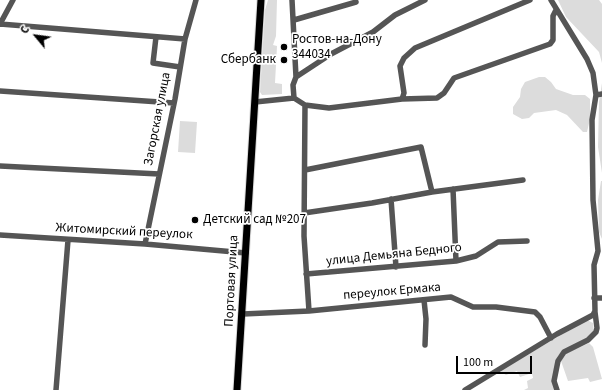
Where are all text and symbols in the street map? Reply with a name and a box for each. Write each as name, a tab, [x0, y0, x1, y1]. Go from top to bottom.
north arrow	[16, 16, 56, 56]
text: С	[17, 24, 33, 36]
place label: Ростов-на-Дону 344034	[292, 32, 382, 63]
marker: Ростов-на-Дону 344034	[279, 42, 289, 52]
place label: Сбербанк	[221, 52, 276, 68]
marker: Сбербанк	[279, 55, 289, 65]
street label: Загорская улица	[141, 71, 175, 167]
place label: Детский сад №207	[203, 212, 306, 228]
marker: Детский сад №207	[190, 215, 200, 225]
street label: Житомирский переулок	[55, 221, 193, 243]
street label: Портовая улица	[222, 235, 242, 327]
street label: улица Демьяна Бедного	[325, 240, 463, 270]
street label: переулок Ермака	[342, 280, 442, 304]
scale bar	[458, 348, 534, 374]
text: 100 m	[463, 354, 493, 371]

